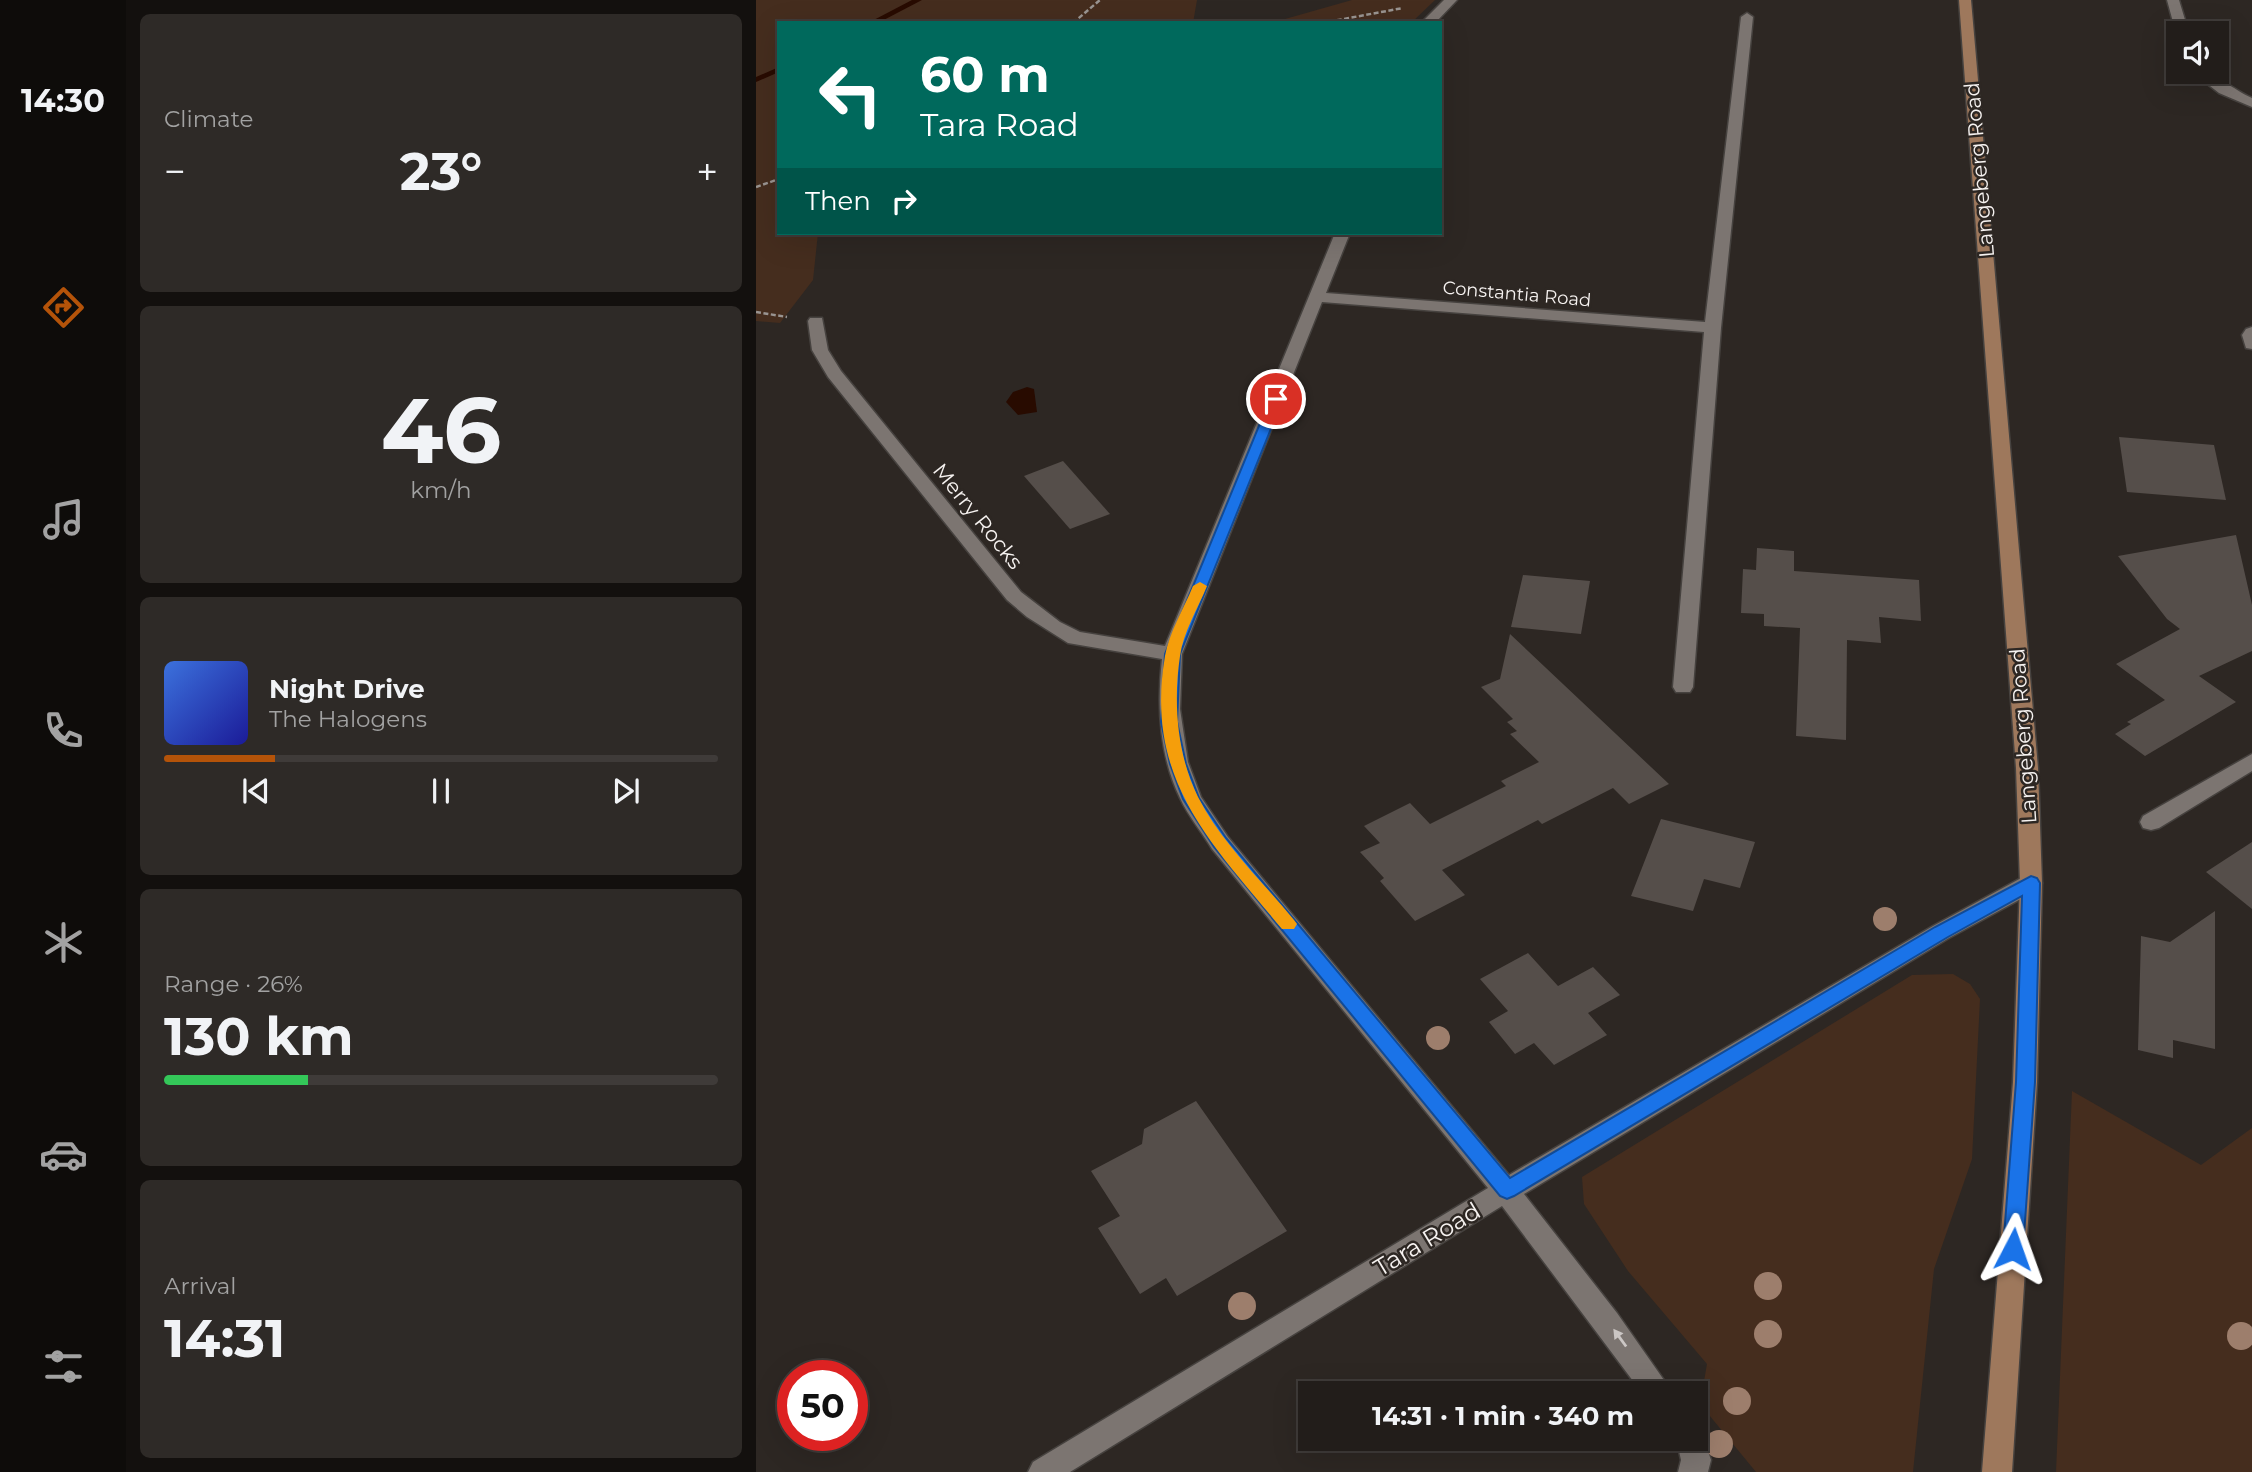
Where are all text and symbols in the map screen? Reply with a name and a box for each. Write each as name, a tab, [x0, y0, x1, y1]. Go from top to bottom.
map controls	[2166, 21, 2229, 84]
button: sound	[2166, 21, 2229, 84]
text: 60 m	[920, 45, 1050, 104]
icon: left	[805, 49, 896, 140]
text: 14:30	[21, 81, 105, 120]
street label: Langeberg Road	[1959, 81, 1999, 259]
text: Climate	[164, 105, 253, 133]
text: Tara Road	[920, 105, 1079, 144]
text: 23°	[400, 140, 482, 203]
text: −	[164, 148, 186, 195]
text: +	[696, 148, 718, 195]
icon: right	[885, 182, 923, 220]
text: Then	[805, 185, 871, 217]
street label: Constantia Road	[1442, 277, 1592, 311]
icon: directions	[39, 283, 88, 332]
pin	[1246, 369, 1306, 429]
text: 46	[381, 375, 501, 486]
icon: arrive	[1257, 380, 1295, 418]
street label: Merry Rocks	[928, 458, 1028, 574]
text: km/h	[410, 476, 472, 504]
icon: music	[39, 495, 88, 544]
street label: Langeberg Road	[2004, 647, 2042, 825]
text: Night Drive	[269, 673, 425, 705]
text: The Halogens	[269, 705, 427, 733]
icon: phone	[39, 706, 88, 755]
icon: previous	[237, 772, 275, 810]
icon: pause	[422, 772, 460, 810]
icon: next	[607, 772, 645, 810]
icon: climate	[39, 918, 88, 967]
text: Range · 26%	[164, 970, 303, 998]
text: 130 km	[164, 1005, 354, 1068]
icon: car	[39, 1130, 88, 1179]
street label: Tara Road	[1368, 1196, 1486, 1282]
position arrow	[1976, 1212, 2050, 1286]
text: Arrival	[164, 1272, 237, 1300]
text: 14:31	[164, 1307, 285, 1370]
one-way arrow	[1613, 1329, 1627, 1347]
icon: filters	[39, 1342, 88, 1391]
speed limit sign: 50	[777, 1360, 868, 1451]
text: 14:31 · 1 min · 340 m	[1372, 1400, 1634, 1432]

